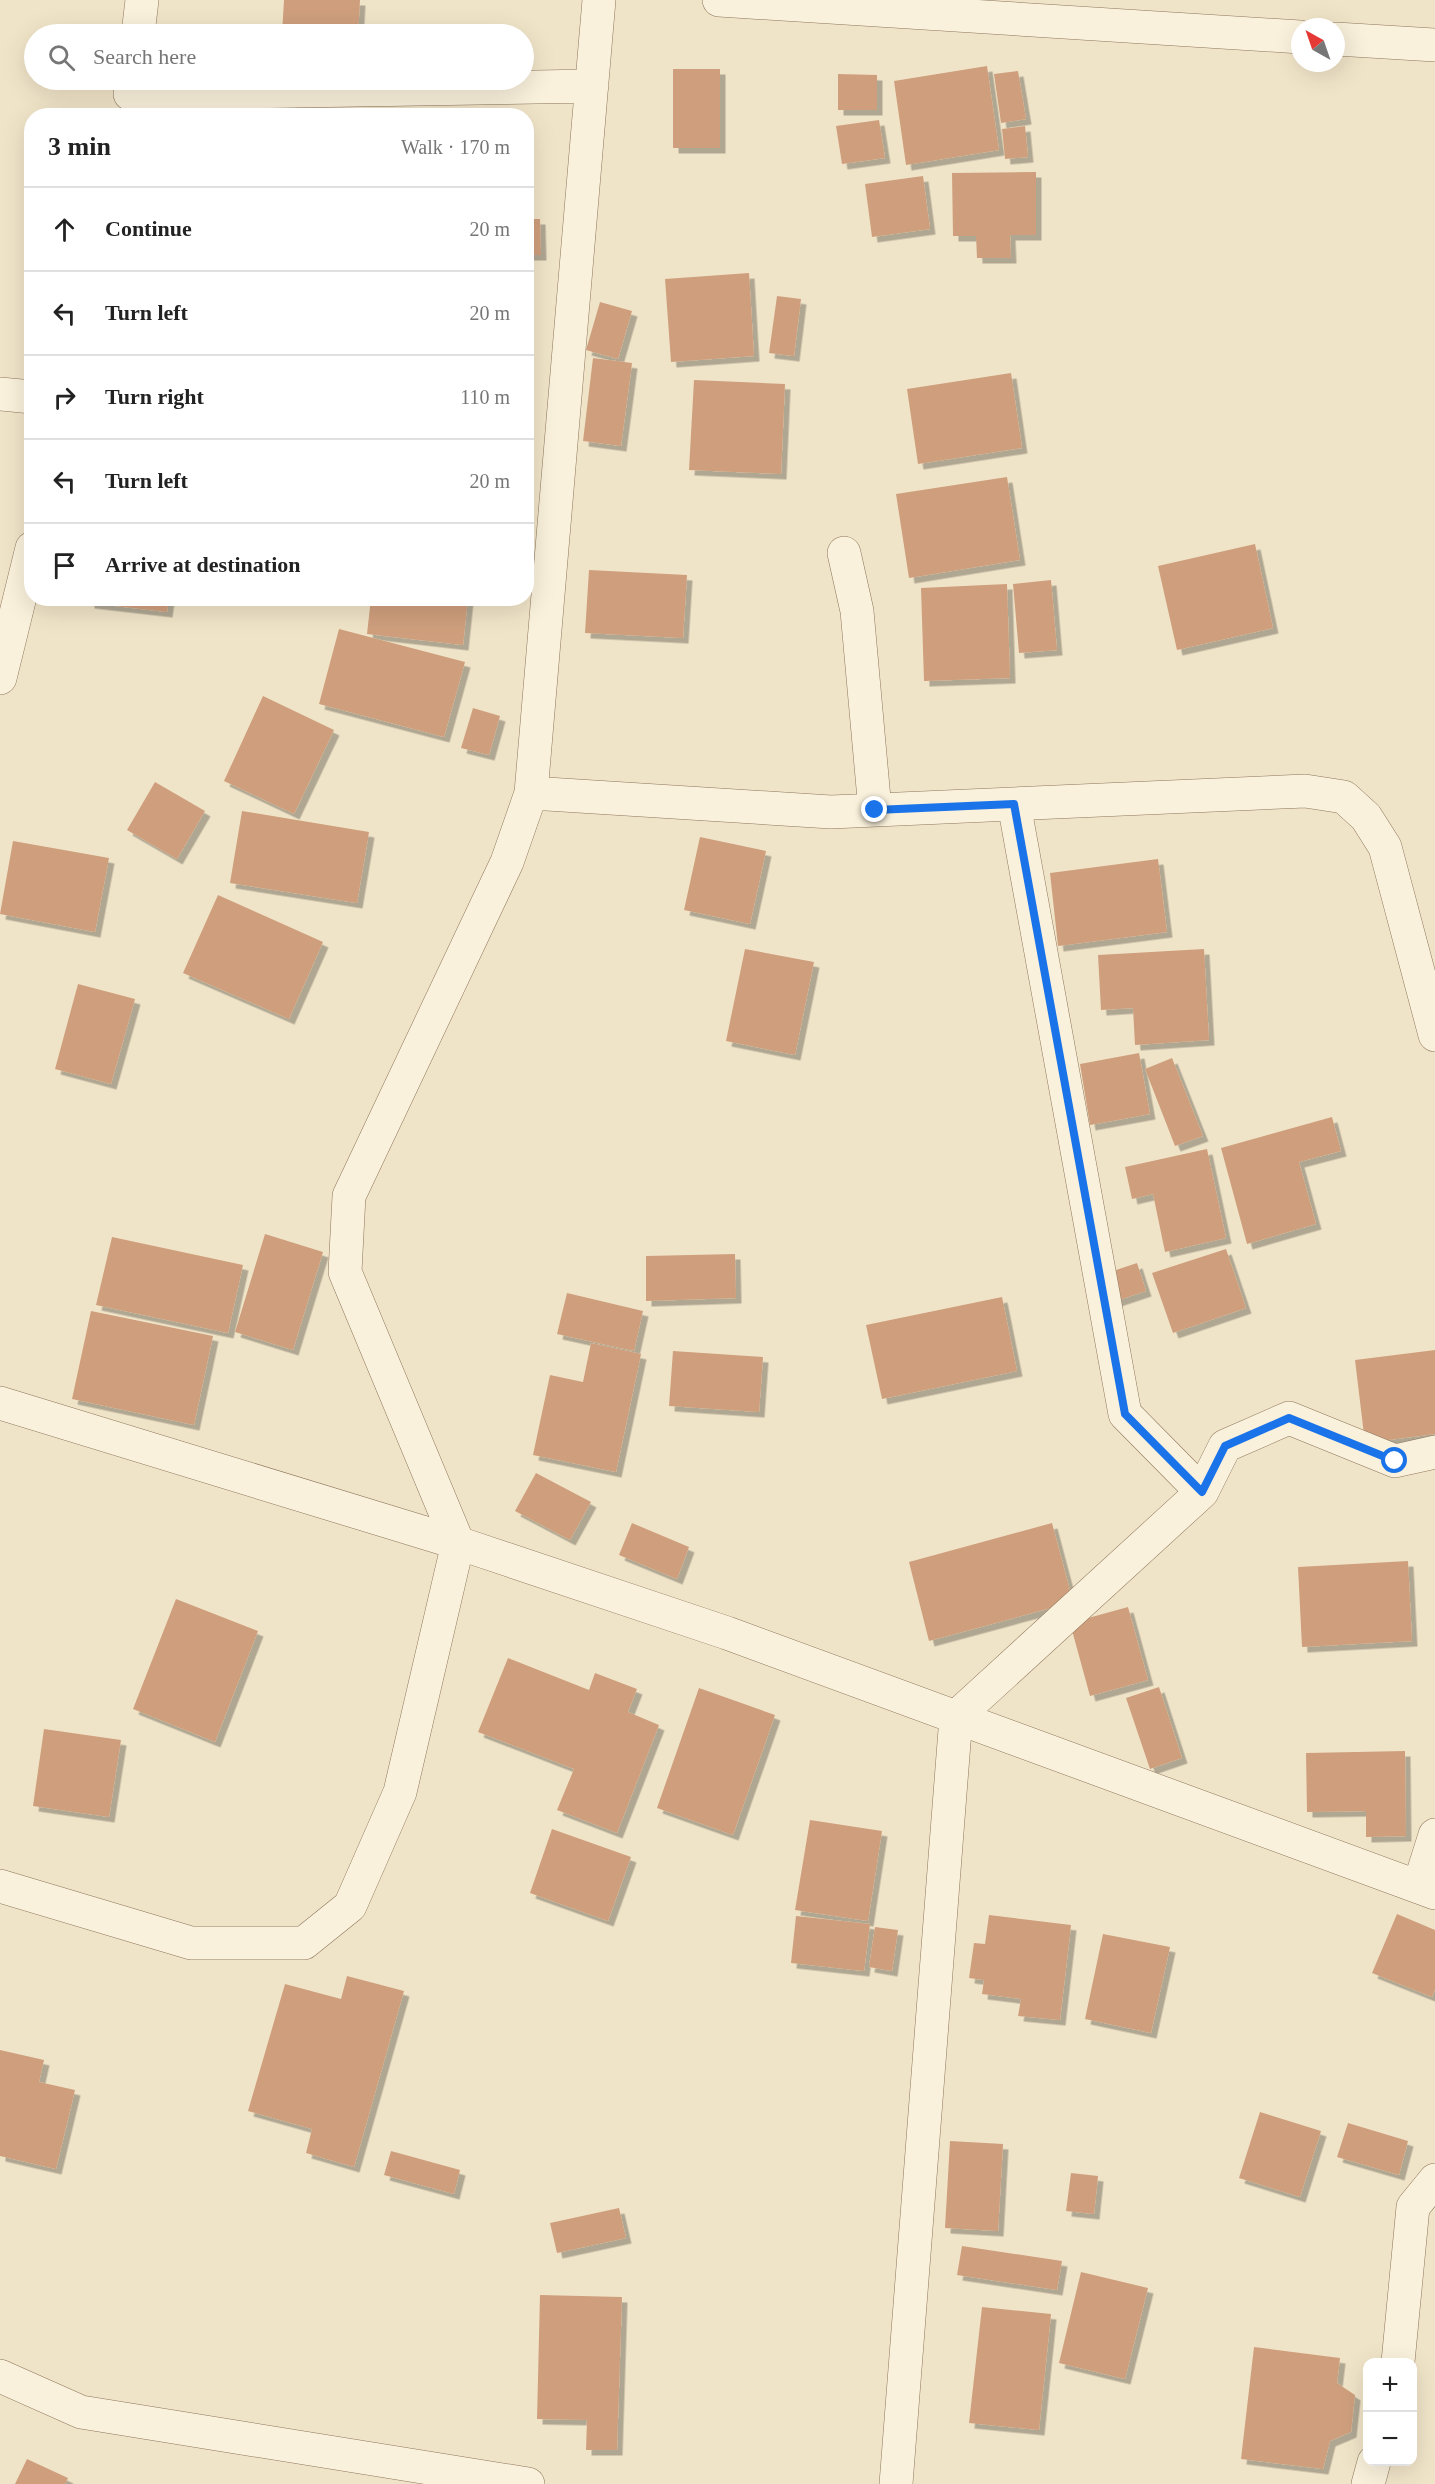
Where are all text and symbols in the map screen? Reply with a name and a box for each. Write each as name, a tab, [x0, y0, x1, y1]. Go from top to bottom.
north arrow	[1291, 18, 1345, 72]
search box	[24, 24, 534, 90]
icon: search	[45, 41, 78, 74]
text: Search here	[93, 44, 196, 69]
text: 3 min	[48, 132, 111, 161]
text: Walk · 170 m	[401, 136, 510, 158]
icon: ahead	[48, 213, 81, 246]
text: Continue	[105, 216, 192, 241]
text: 20 m	[469, 218, 510, 240]
icon: left	[48, 297, 81, 330]
text: Turn left	[105, 300, 188, 325]
text: 20 m	[469, 302, 510, 324]
icon: right	[48, 381, 81, 414]
text: Turn right	[105, 384, 204, 409]
text: 110 m	[460, 386, 510, 408]
icon: left	[48, 465, 81, 498]
text: Turn left	[105, 468, 188, 493]
text: 20 m	[469, 470, 510, 492]
icon: arrive	[48, 549, 81, 582]
text: Arrive at destination	[105, 552, 301, 577]
route end	[861, 796, 887, 822]
route start	[1381, 1447, 1407, 1473]
map controls	[1363, 2358, 1417, 2466]
button: +	[1363, 2358, 1417, 2412]
button: −	[1363, 2412, 1417, 2466]

